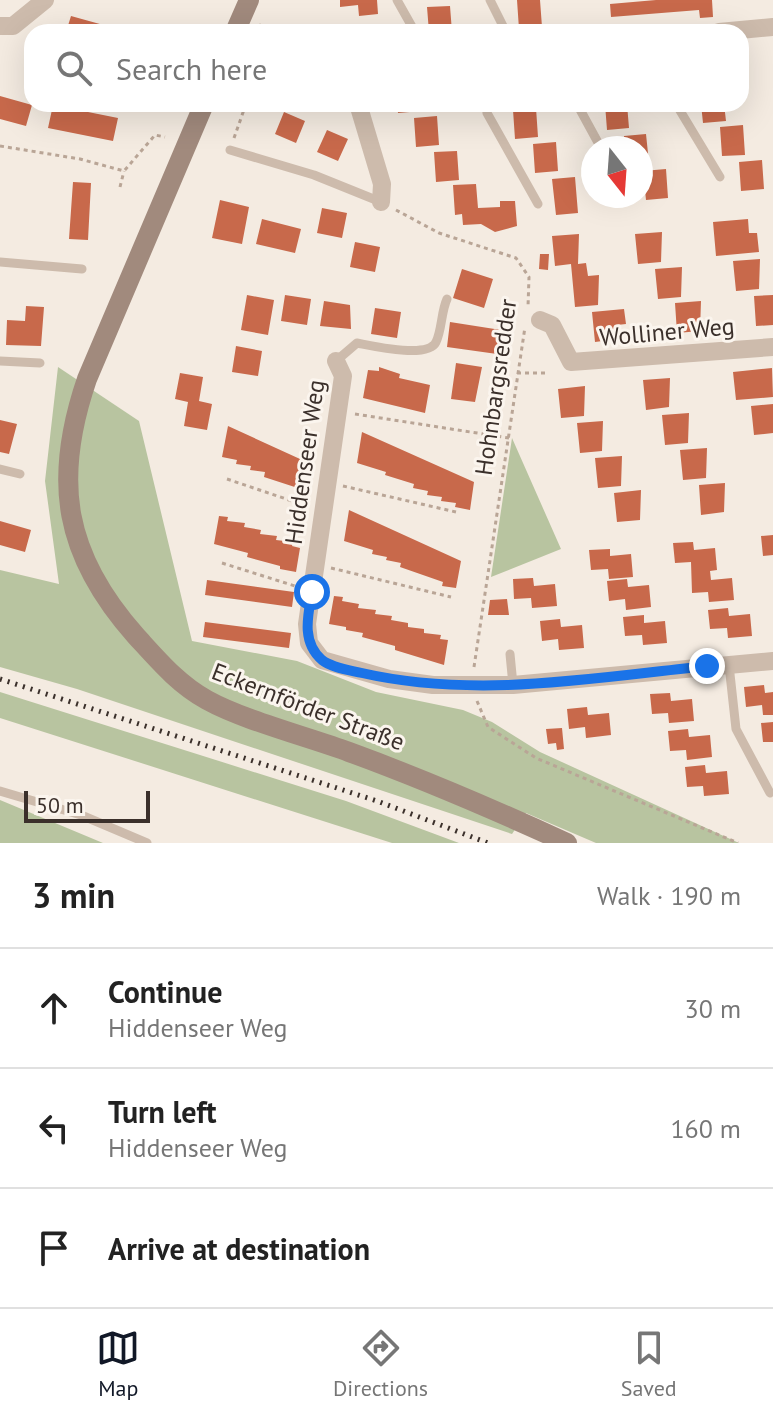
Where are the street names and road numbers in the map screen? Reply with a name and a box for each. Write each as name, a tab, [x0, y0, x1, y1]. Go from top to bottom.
street label: Hohnbargsredder	[468, 297, 523, 477]
street label: Wolliner Weg	[598, 310, 736, 353]
street label: Hiddenseer Weg	[278, 378, 331, 546]
street label: Eckernförder Straße	[207, 656, 409, 758]

